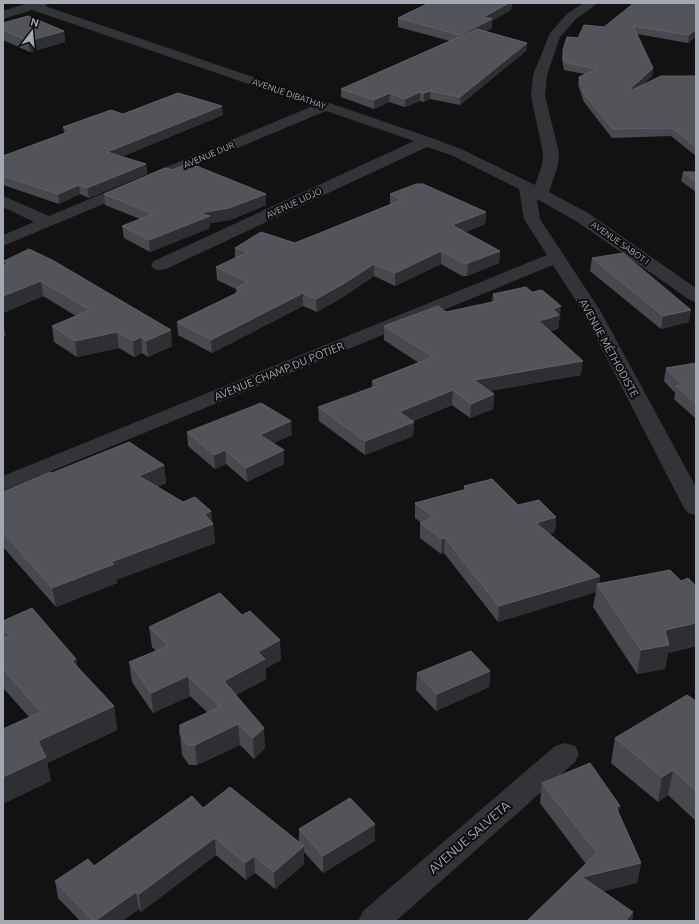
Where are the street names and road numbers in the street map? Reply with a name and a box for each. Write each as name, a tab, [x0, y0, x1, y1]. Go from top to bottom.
street label: AVENUE DIBATHAY	[251, 77, 328, 112]
street label: AVENUE DUR	[182, 140, 236, 170]
street label: AVENUE LIDJO	[265, 186, 323, 220]
street label: AVENUE SABOT I	[589, 219, 651, 267]
street label: AVENUE MÉTHODISTE	[577, 296, 642, 399]
street label: AVENUE CHAMP DU POTIER	[212, 339, 346, 403]
street label: AVENUE SALVETA	[426, 798, 513, 876]

